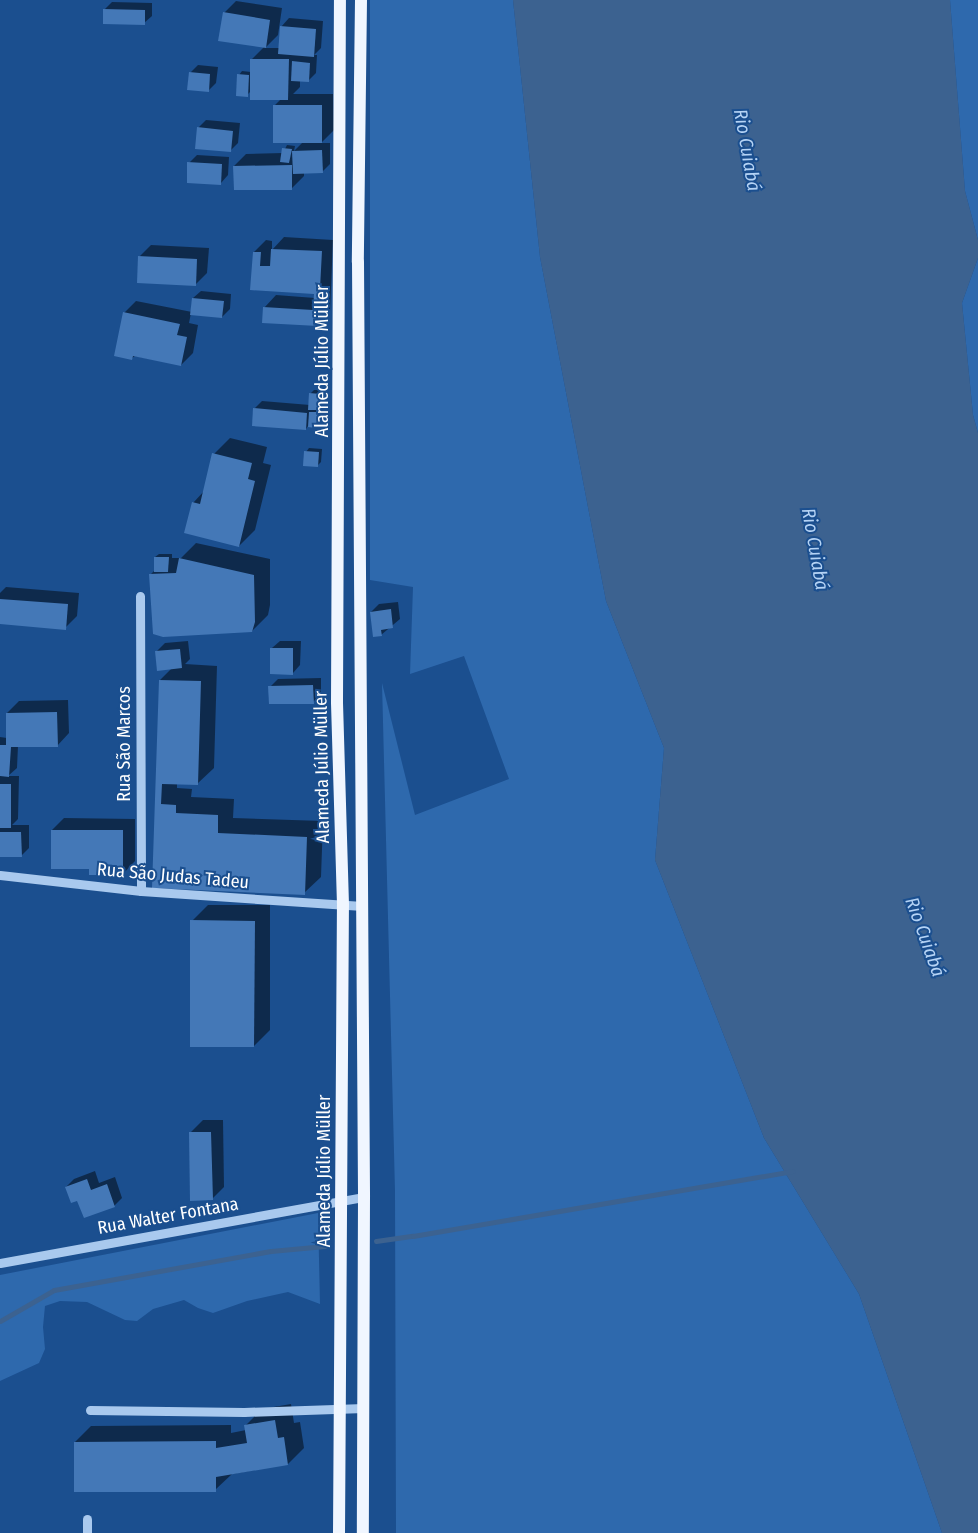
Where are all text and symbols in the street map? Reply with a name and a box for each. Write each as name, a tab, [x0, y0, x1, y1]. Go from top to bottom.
water label: Rio Cuiabá	[729, 107, 765, 193]
street label: Alameda Júlio Müller	[311, 285, 333, 437]
water label: Rio Cuiabá	[797, 506, 833, 592]
street label: Rua São Marcos	[113, 686, 135, 802]
street label: Alameda Júlio Müller	[310, 691, 334, 843]
street label: Rua São Judas Tadeu	[96, 859, 250, 893]
water label: Rio Cuiabá	[900, 894, 950, 980]
street label: Alameda Júlio Müller	[313, 1095, 335, 1247]
street label: Rua Walter Fontana	[96, 1193, 240, 1239]

